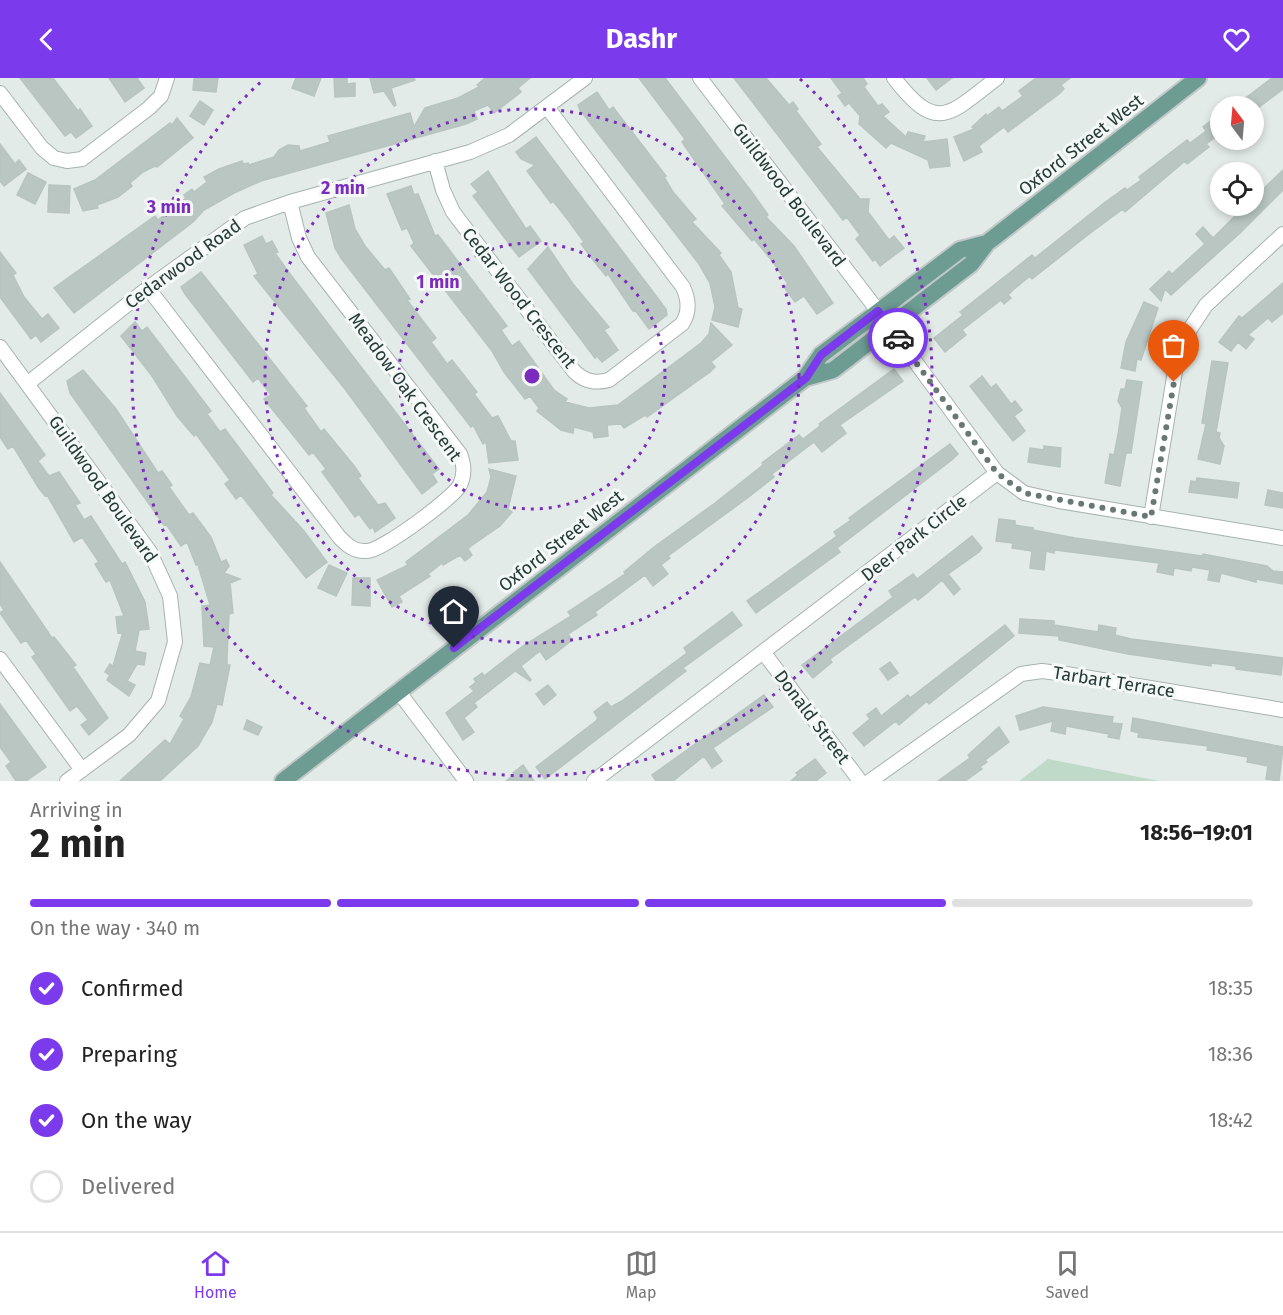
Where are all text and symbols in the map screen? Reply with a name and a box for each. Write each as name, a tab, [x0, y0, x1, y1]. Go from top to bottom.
icon: back	[30, 23, 63, 56]
text: Dashr	[606, 23, 677, 55]
icon: heart	[1220, 23, 1253, 56]
street label: Oxford Street West	[1014, 89, 1148, 201]
north arrow	[1210, 96, 1264, 150]
map controls	[1210, 96, 1264, 216]
street label: Guildwood Boulevard	[728, 119, 850, 271]
button: locate	[1210, 162, 1264, 216]
text: 2 min	[321, 177, 365, 199]
text: 3 min	[146, 196, 191, 218]
street label: Cedarwood Road	[121, 215, 245, 313]
street label: Cedar Wood Crescent	[457, 223, 581, 373]
text: 1 min	[416, 271, 460, 293]
courier	[868, 308, 928, 368]
street label: Meadow Oak Crescent	[344, 309, 466, 466]
pin	[1148, 320, 1199, 382]
icon: car	[882, 322, 915, 355]
icon: bag	[1157, 329, 1190, 362]
centre of rings	[522, 366, 542, 386]
street label: Guildwood Boulevard	[44, 411, 162, 567]
street label: Oxford Street West	[494, 485, 628, 597]
street label: Deer Park Circle	[857, 490, 971, 586]
pin	[428, 586, 479, 648]
icon: home	[437, 595, 470, 628]
street label: Tarbart Terrace	[1052, 662, 1176, 702]
street label: Donald Street	[770, 666, 855, 769]
text: Arriving in	[30, 798, 123, 822]
text: 18:56–19:01	[1140, 819, 1253, 846]
text: 2 min	[30, 821, 126, 867]
text: On the way · 340 m	[30, 916, 200, 940]
icon: check	[30, 972, 63, 1005]
text: Confirmed	[81, 975, 184, 1002]
text: 18:35	[1208, 976, 1253, 1000]
icon: check	[30, 1038, 63, 1071]
text: Preparing	[81, 1041, 177, 1068]
text: 18:36	[1208, 1042, 1253, 1066]
icon: check	[30, 1104, 63, 1137]
text: On the way	[81, 1107, 192, 1134]
text: 18:42	[1208, 1108, 1253, 1132]
text: Delivered	[81, 1173, 176, 1200]
tab: Home	[194, 1247, 237, 1302]
tab: Map	[625, 1247, 658, 1302]
tab: Saved	[1046, 1247, 1089, 1302]

